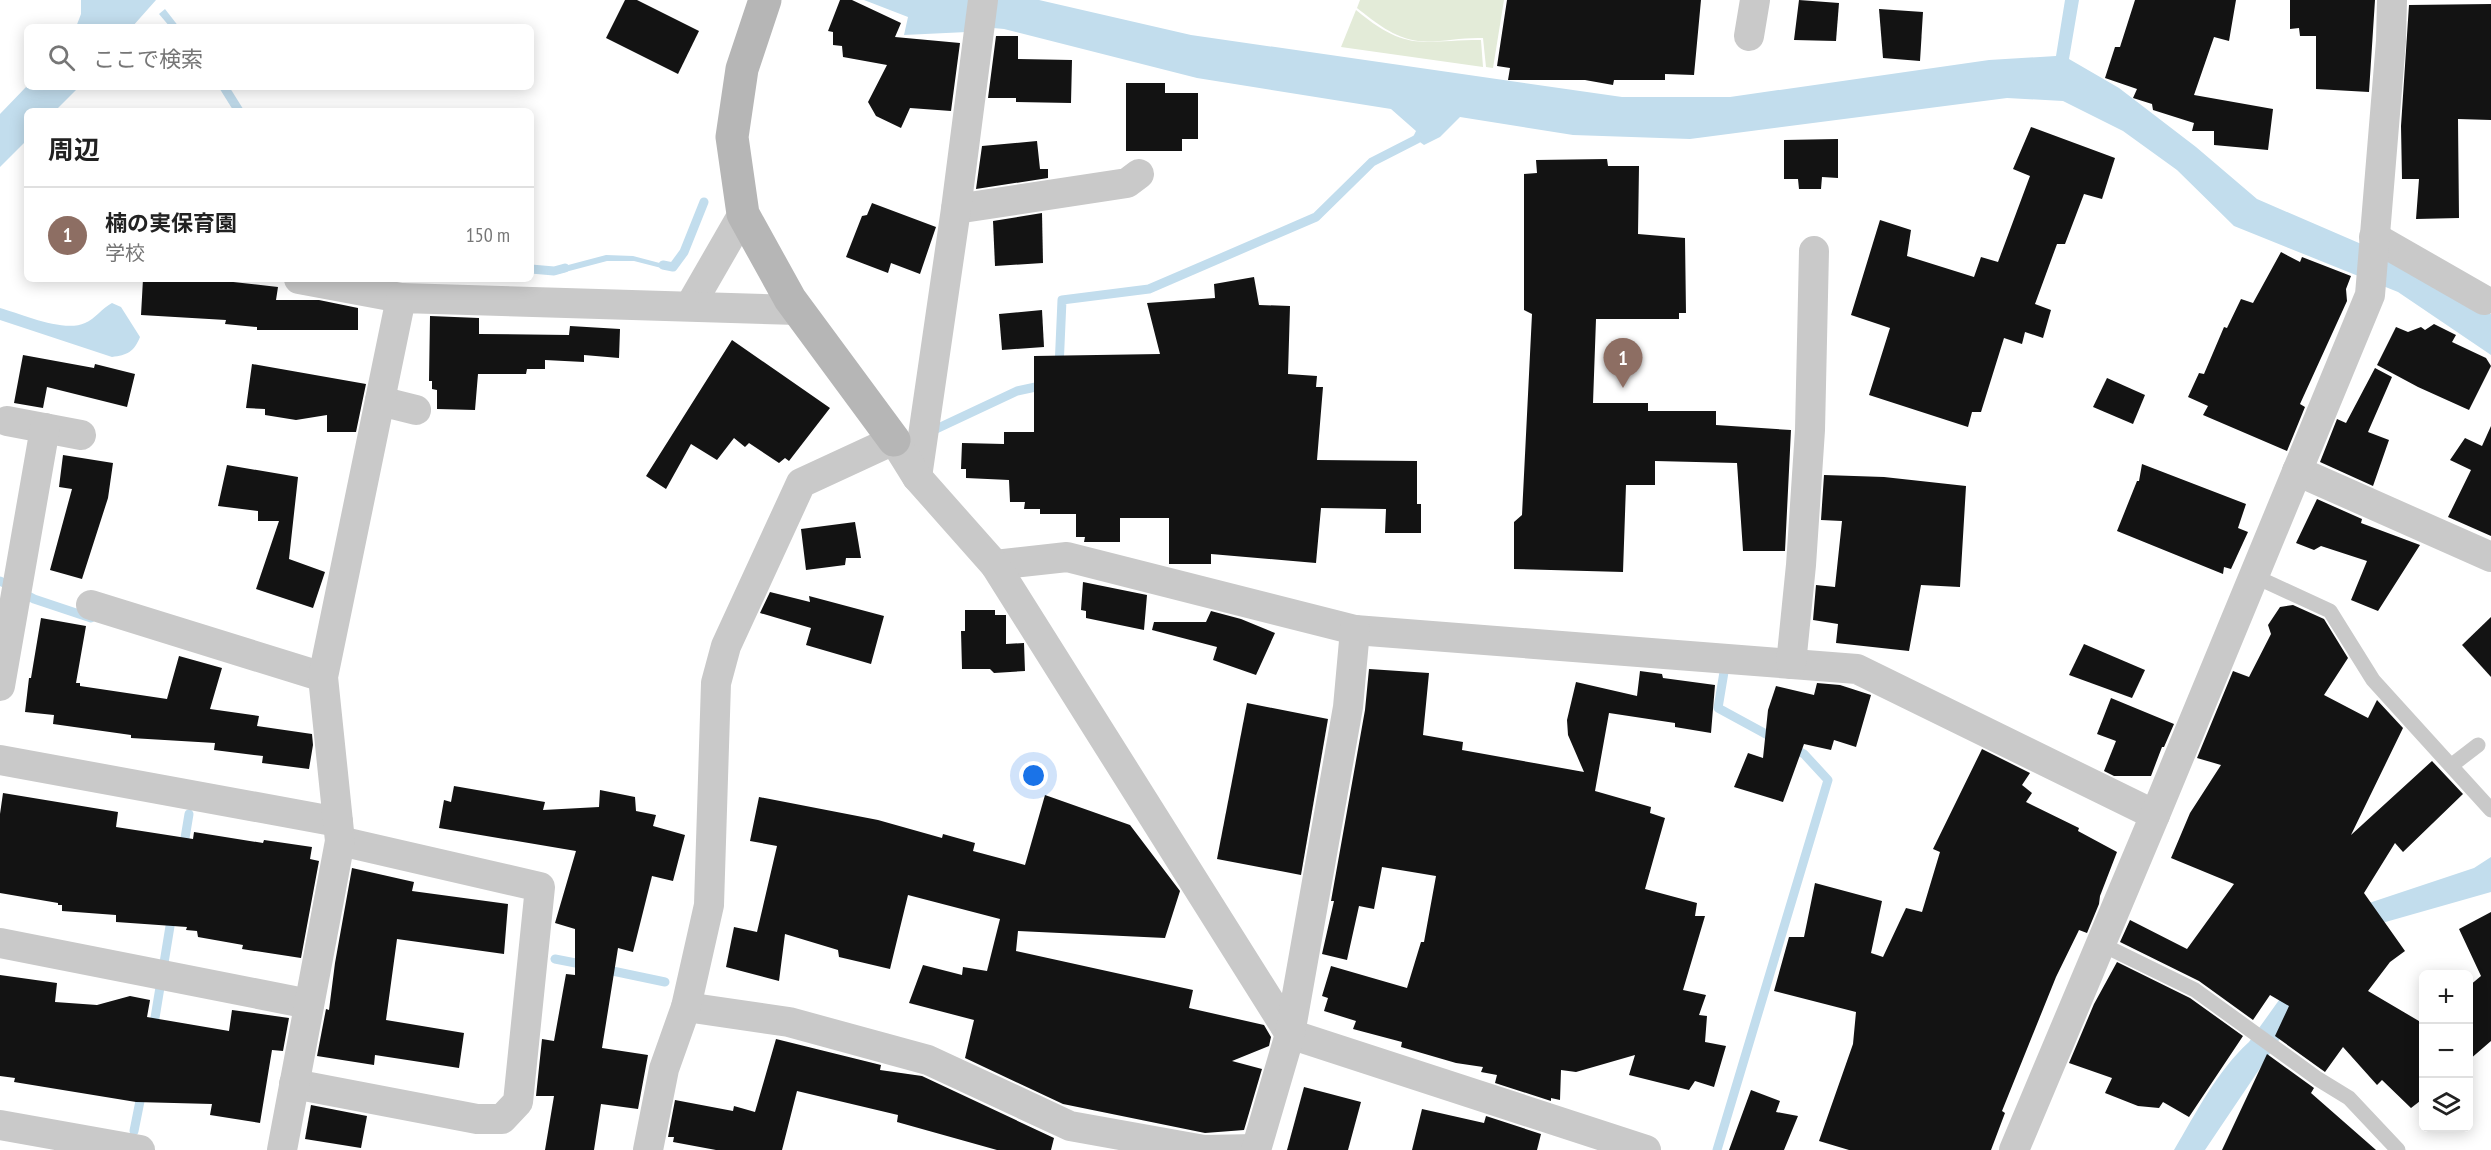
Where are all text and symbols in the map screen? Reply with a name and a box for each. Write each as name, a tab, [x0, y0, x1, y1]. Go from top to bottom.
search box	[24, 24, 534, 90]
icon: search	[45, 41, 78, 74]
text: ここで検索	[93, 45, 203, 73]
text: 周辺	[48, 133, 100, 166]
text: 楠の実保育園	[105, 209, 237, 237]
text: 1	[63, 222, 72, 248]
text: 150 m	[466, 222, 510, 248]
text: 学校	[105, 240, 145, 266]
pin: 1	[1604, 338, 1642, 388]
your location	[1019, 761, 1048, 790]
map controls	[2419, 970, 2473, 1132]
button: +	[2419, 970, 2473, 1024]
button: −	[2419, 1024, 2473, 1078]
button: layers	[2419, 1078, 2473, 1132]

